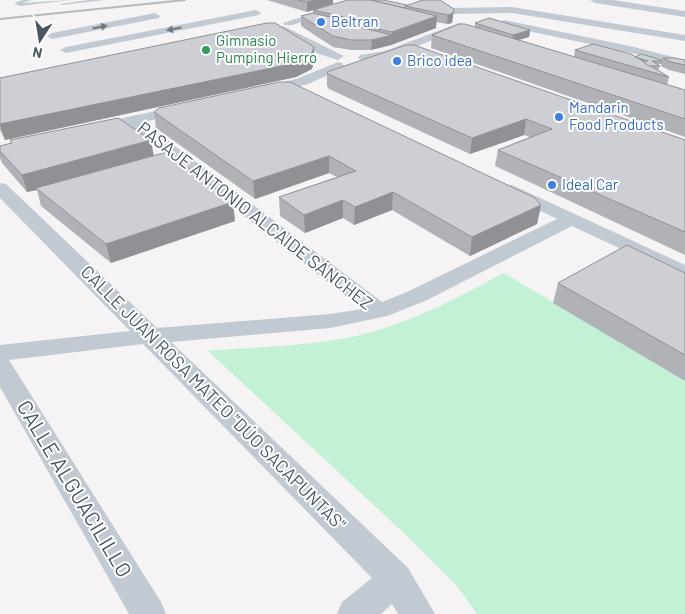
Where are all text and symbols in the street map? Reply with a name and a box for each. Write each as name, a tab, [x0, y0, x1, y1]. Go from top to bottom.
place label: Beltran	[331, 12, 379, 30]
north arrow	[15, 15, 65, 65]
marker: Beltran	[315, 16, 327, 28]
one-way arrow	[93, 22, 109, 30]
one-way arrow	[165, 25, 181, 33]
place label: Gimnasio Pumping Hierro	[216, 31, 317, 66]
text: N	[31, 44, 44, 62]
marker: Gimnasio Pumping Hierro	[200, 44, 212, 56]
place label: Brico idea	[407, 51, 472, 69]
marker: Brico idea	[391, 55, 403, 67]
place label: Mandarin Food Products	[569, 98, 664, 133]
marker: Mandarin Food Products	[553, 111, 565, 123]
street label: PASAJE ANTONIO ALCAIDE SÁNCHEZ	[134, 116, 378, 314]
place label: Ideal Car	[562, 175, 619, 193]
marker: Ideal Car	[546, 179, 558, 191]
street label: CALLE JUAN ROSA MATEO "DÚO SACAPUNTAS"	[77, 260, 351, 534]
street label: CALLE ALGUACILILLO	[13, 395, 138, 581]

